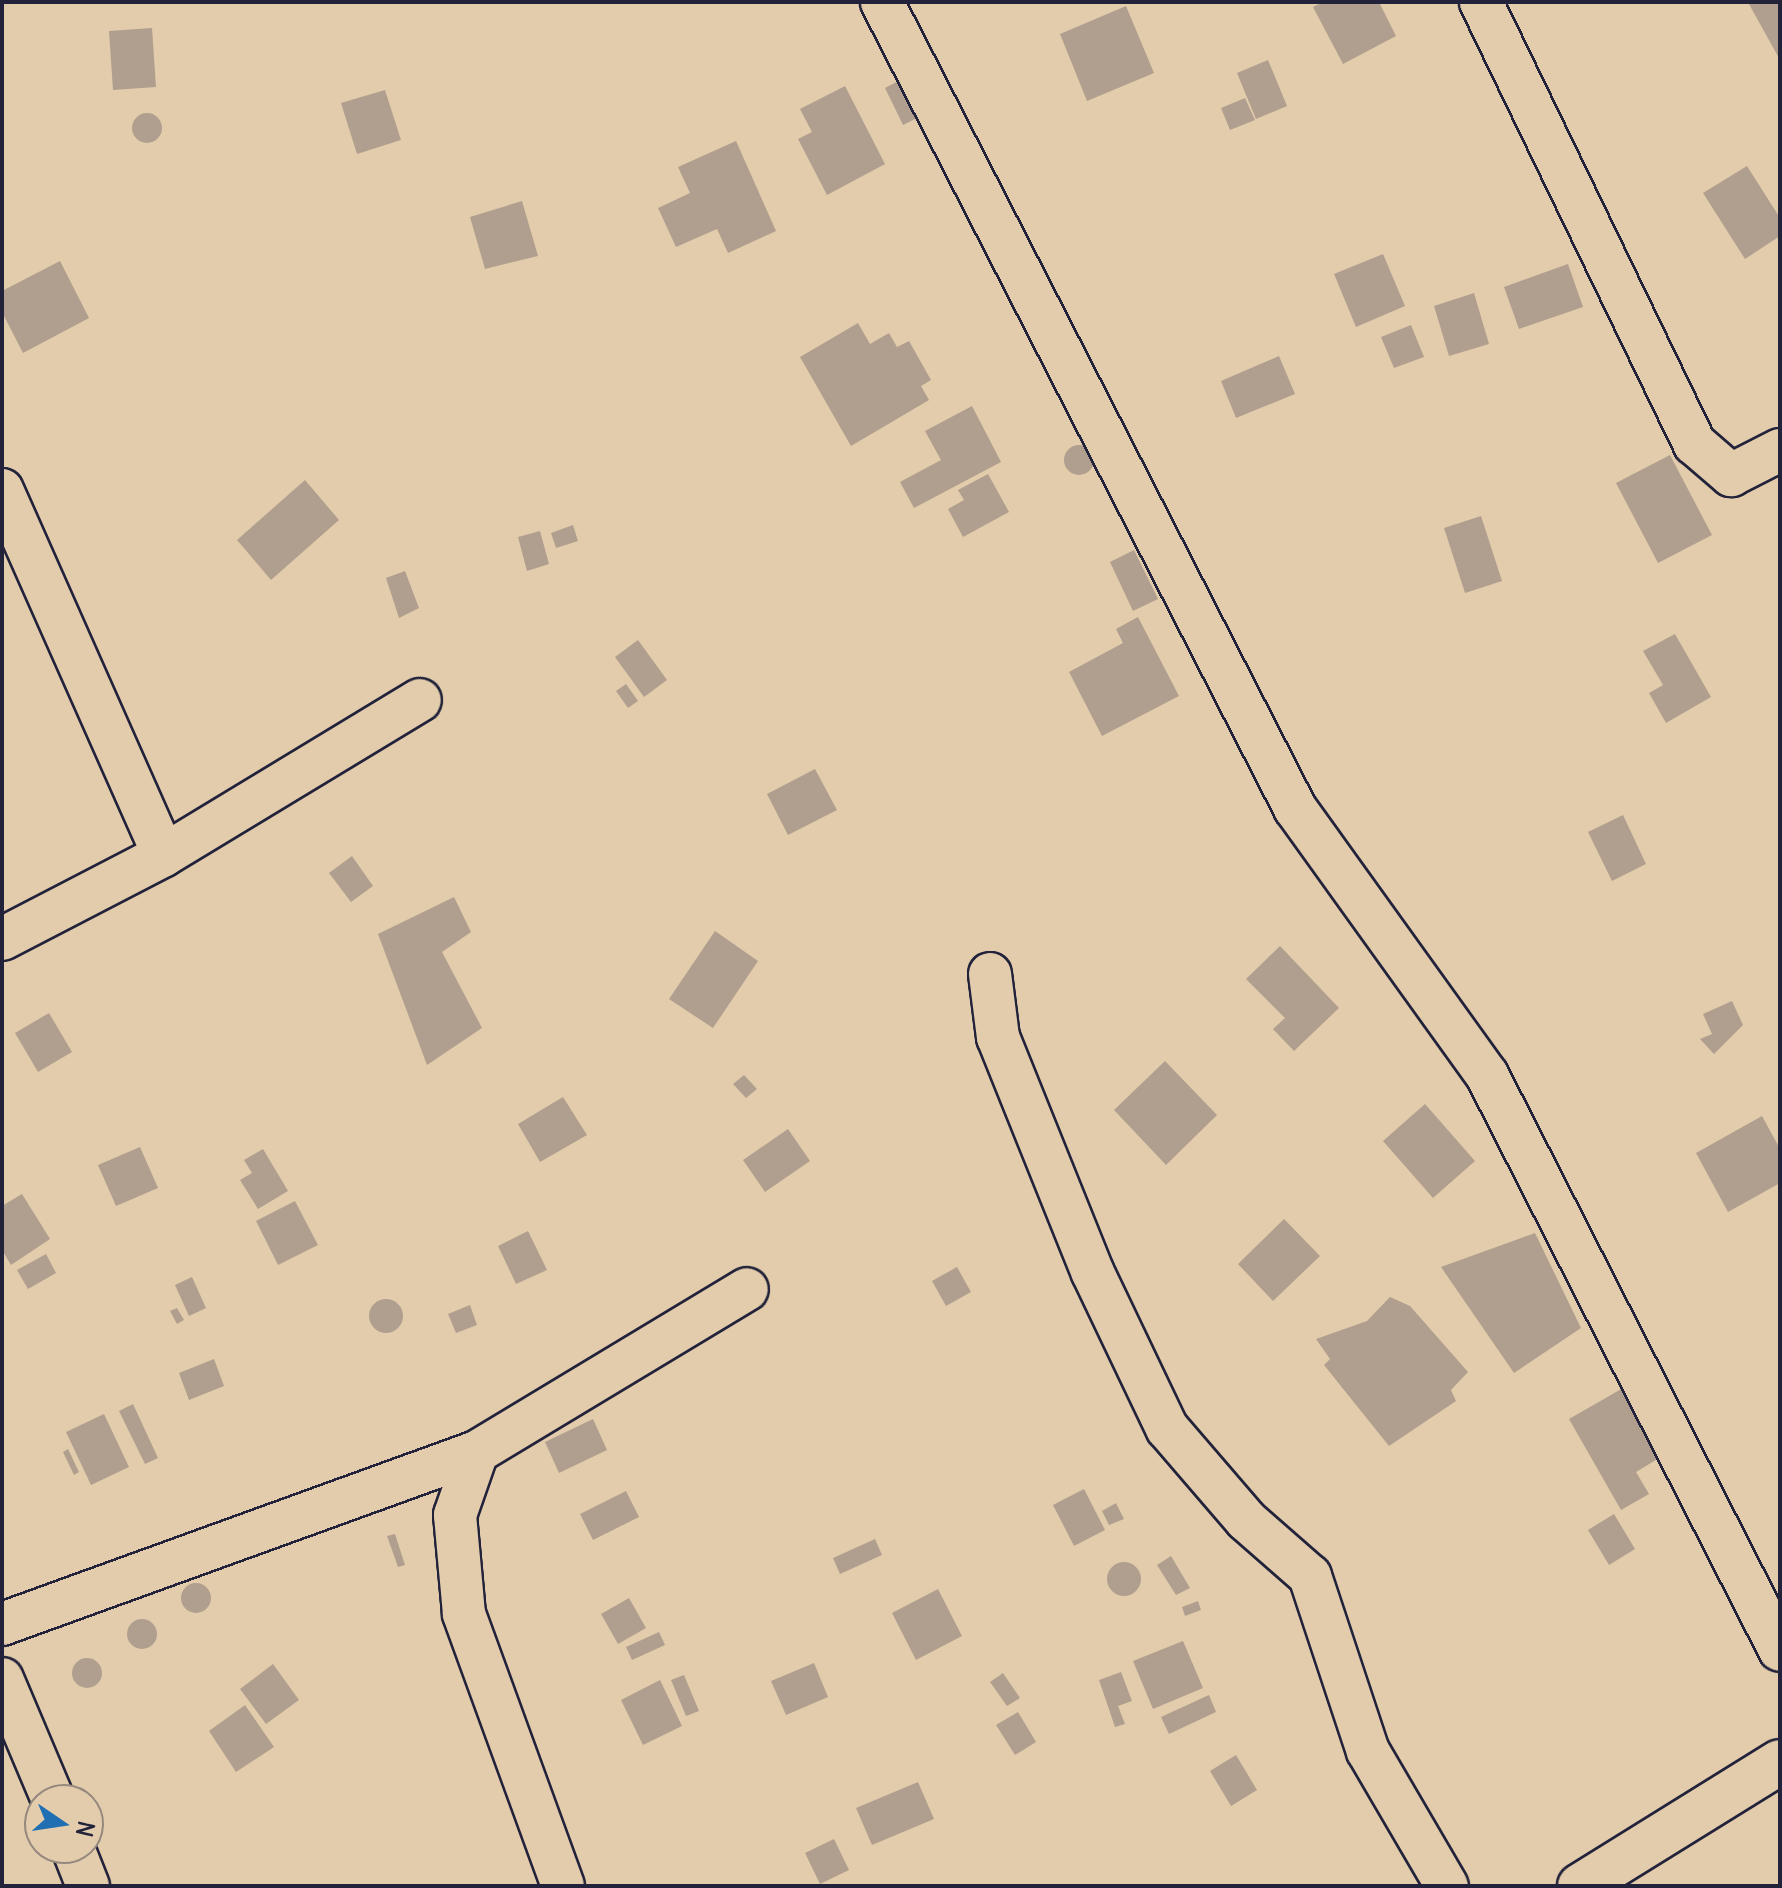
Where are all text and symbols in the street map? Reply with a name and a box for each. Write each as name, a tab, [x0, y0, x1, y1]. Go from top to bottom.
north arrow	[24, 1784, 104, 1864]
text: N	[70, 1818, 101, 1839]

